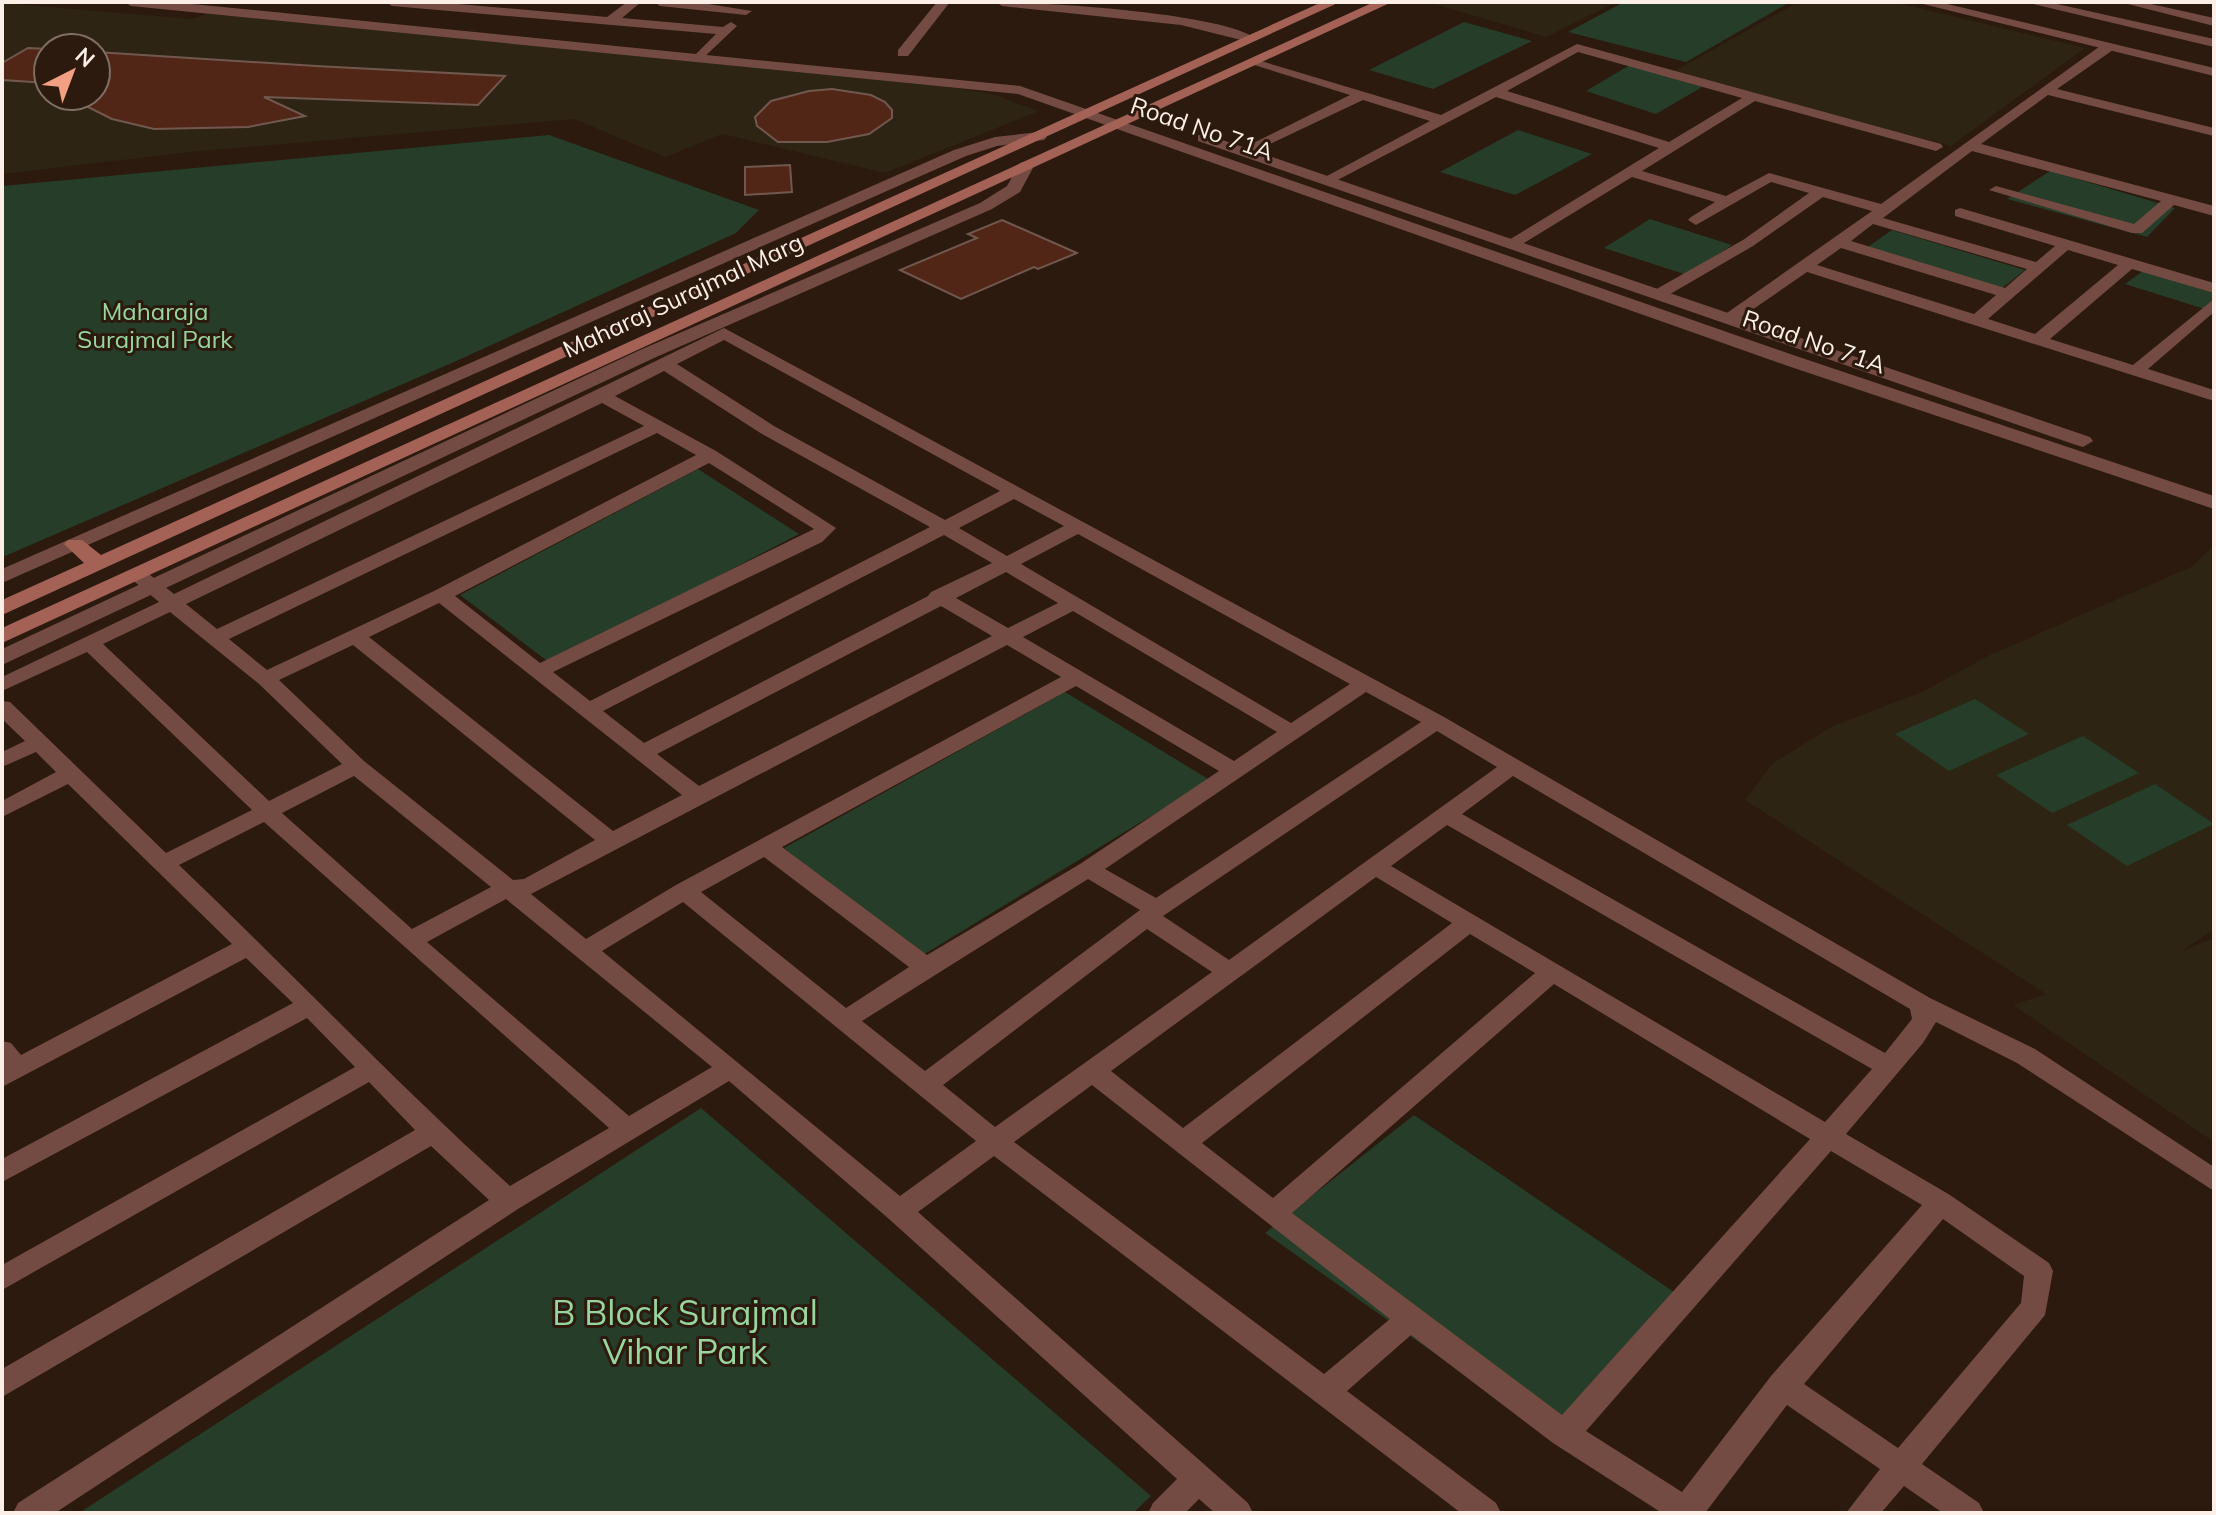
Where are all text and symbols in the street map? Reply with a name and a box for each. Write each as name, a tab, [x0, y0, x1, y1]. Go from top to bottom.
north arrow	[32, 32, 112, 112]
text: N	[70, 41, 101, 73]
street label: Road No 71A	[1127, 90, 1278, 167]
street label: Maharaj Surajmal Marg	[558, 226, 807, 364]
park label: Maharaja Surajmal Park	[77, 296, 233, 354]
street label: Road No 71A	[1739, 303, 1890, 380]
park label: B Block Surajmal Vihar Park	[552, 1291, 818, 1373]

